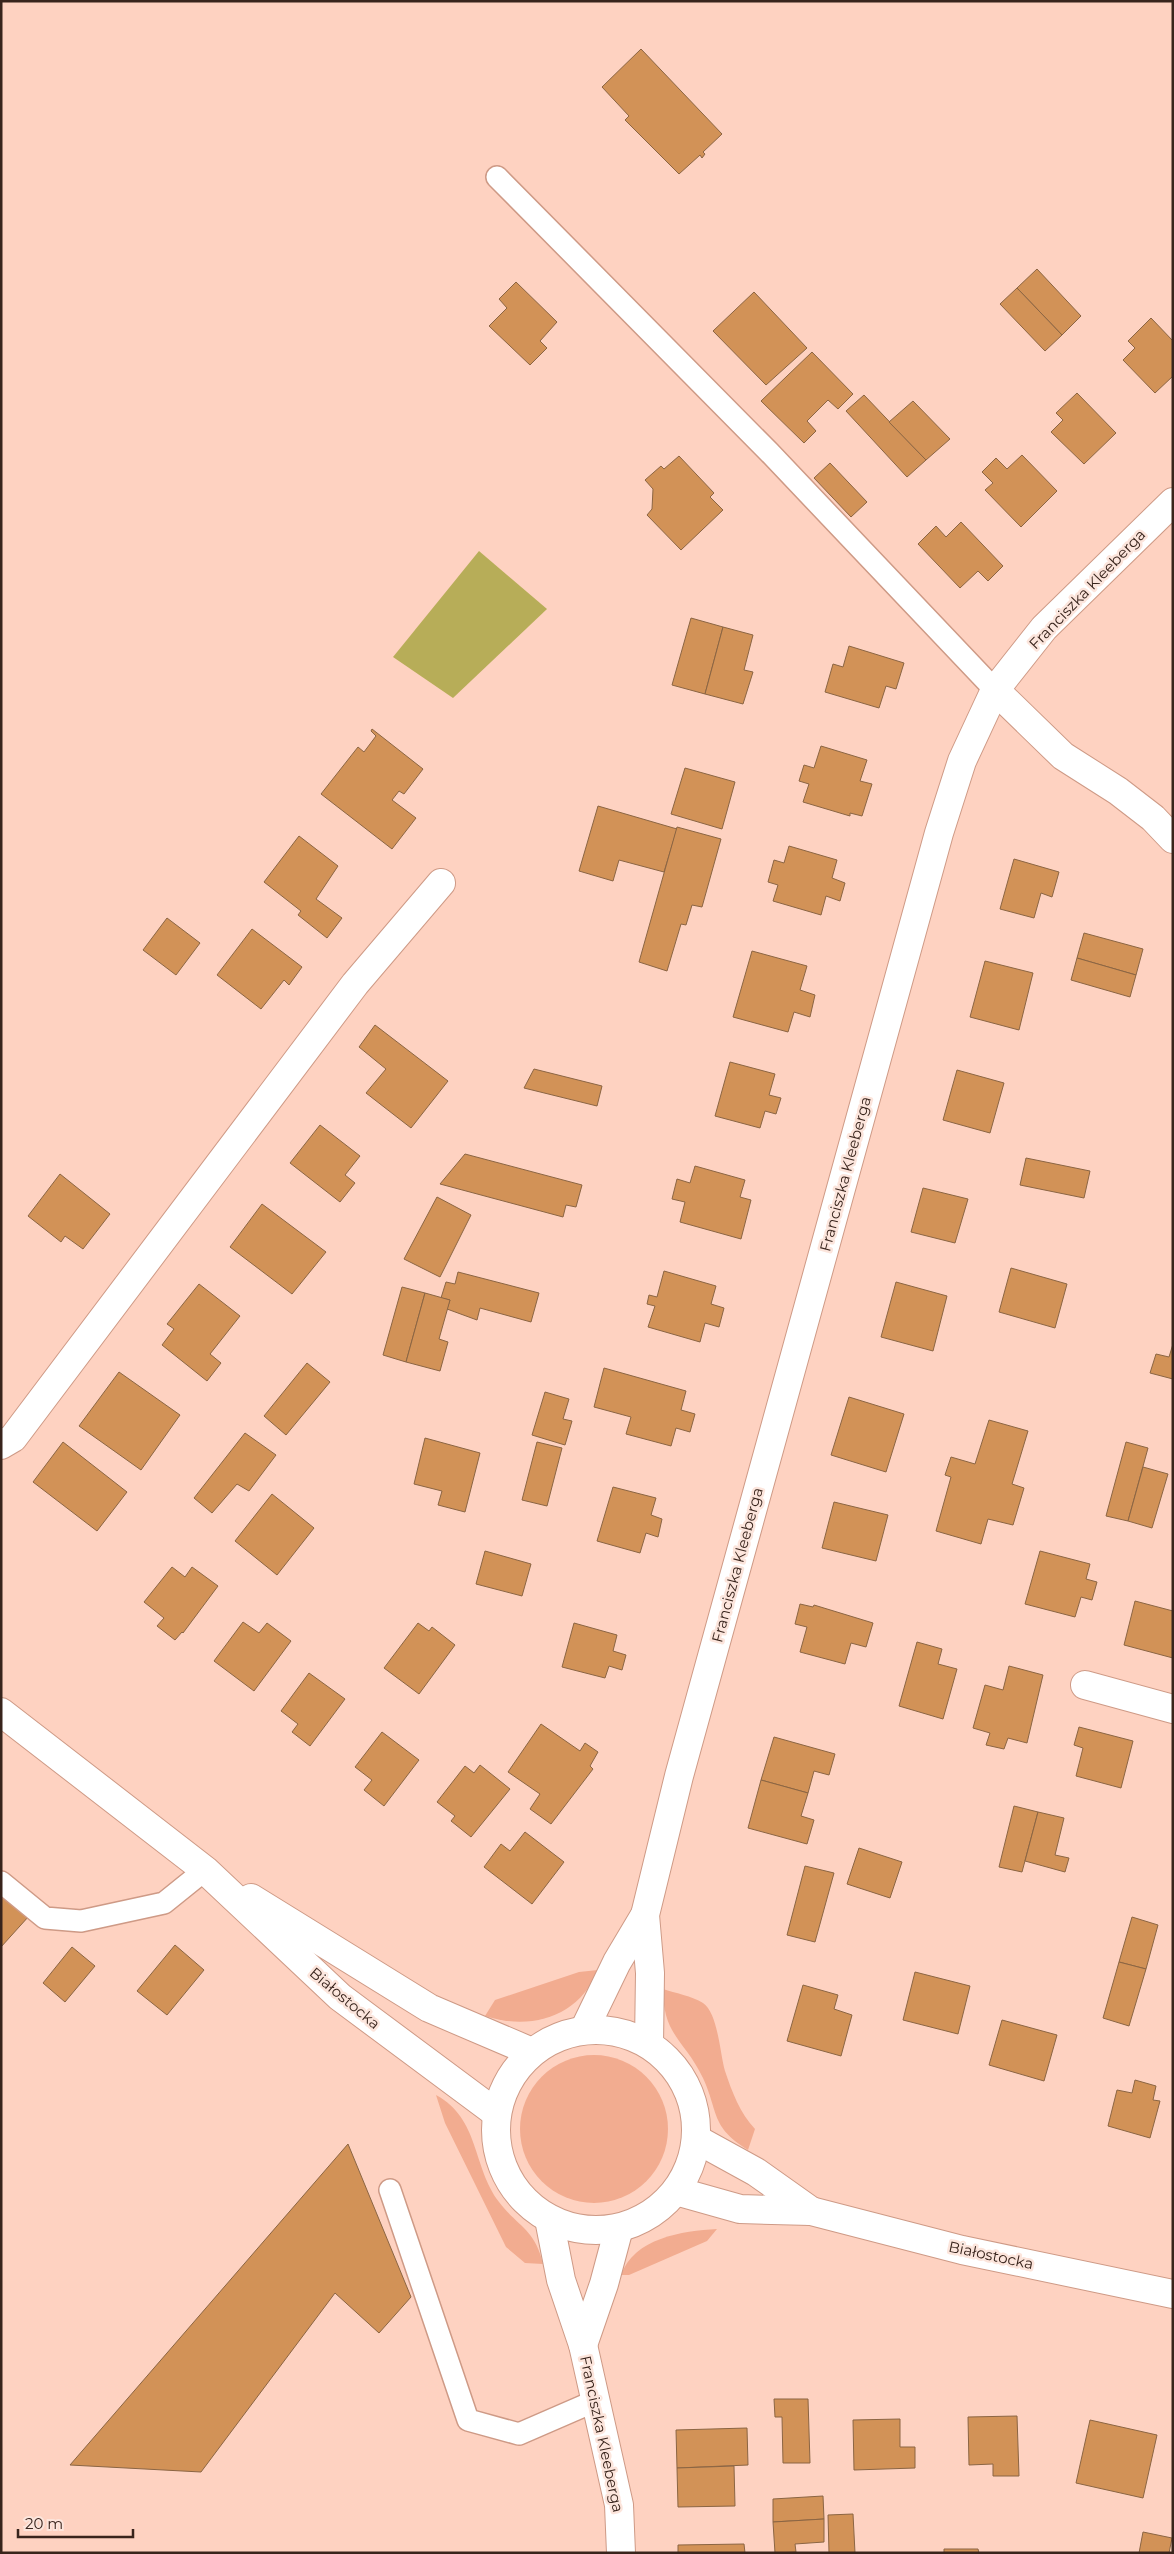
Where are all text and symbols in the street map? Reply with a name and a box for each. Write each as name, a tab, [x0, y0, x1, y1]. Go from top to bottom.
street label: Franciszka Kleeberga	[1025, 525, 1149, 653]
street label: Franciszka Kleeberga	[815, 1094, 875, 1254]
street label: Franciszka Kleeberga	[707, 1485, 767, 1645]
street label: Białostocka	[306, 1963, 384, 2033]
street label: Białostocka	[947, 2237, 1035, 2273]
street label: Franciszka Kleeberga	[576, 2354, 628, 2514]
scale bar	[18, 2506, 132, 2538]
text: 20 m	[25, 2514, 63, 2533]

